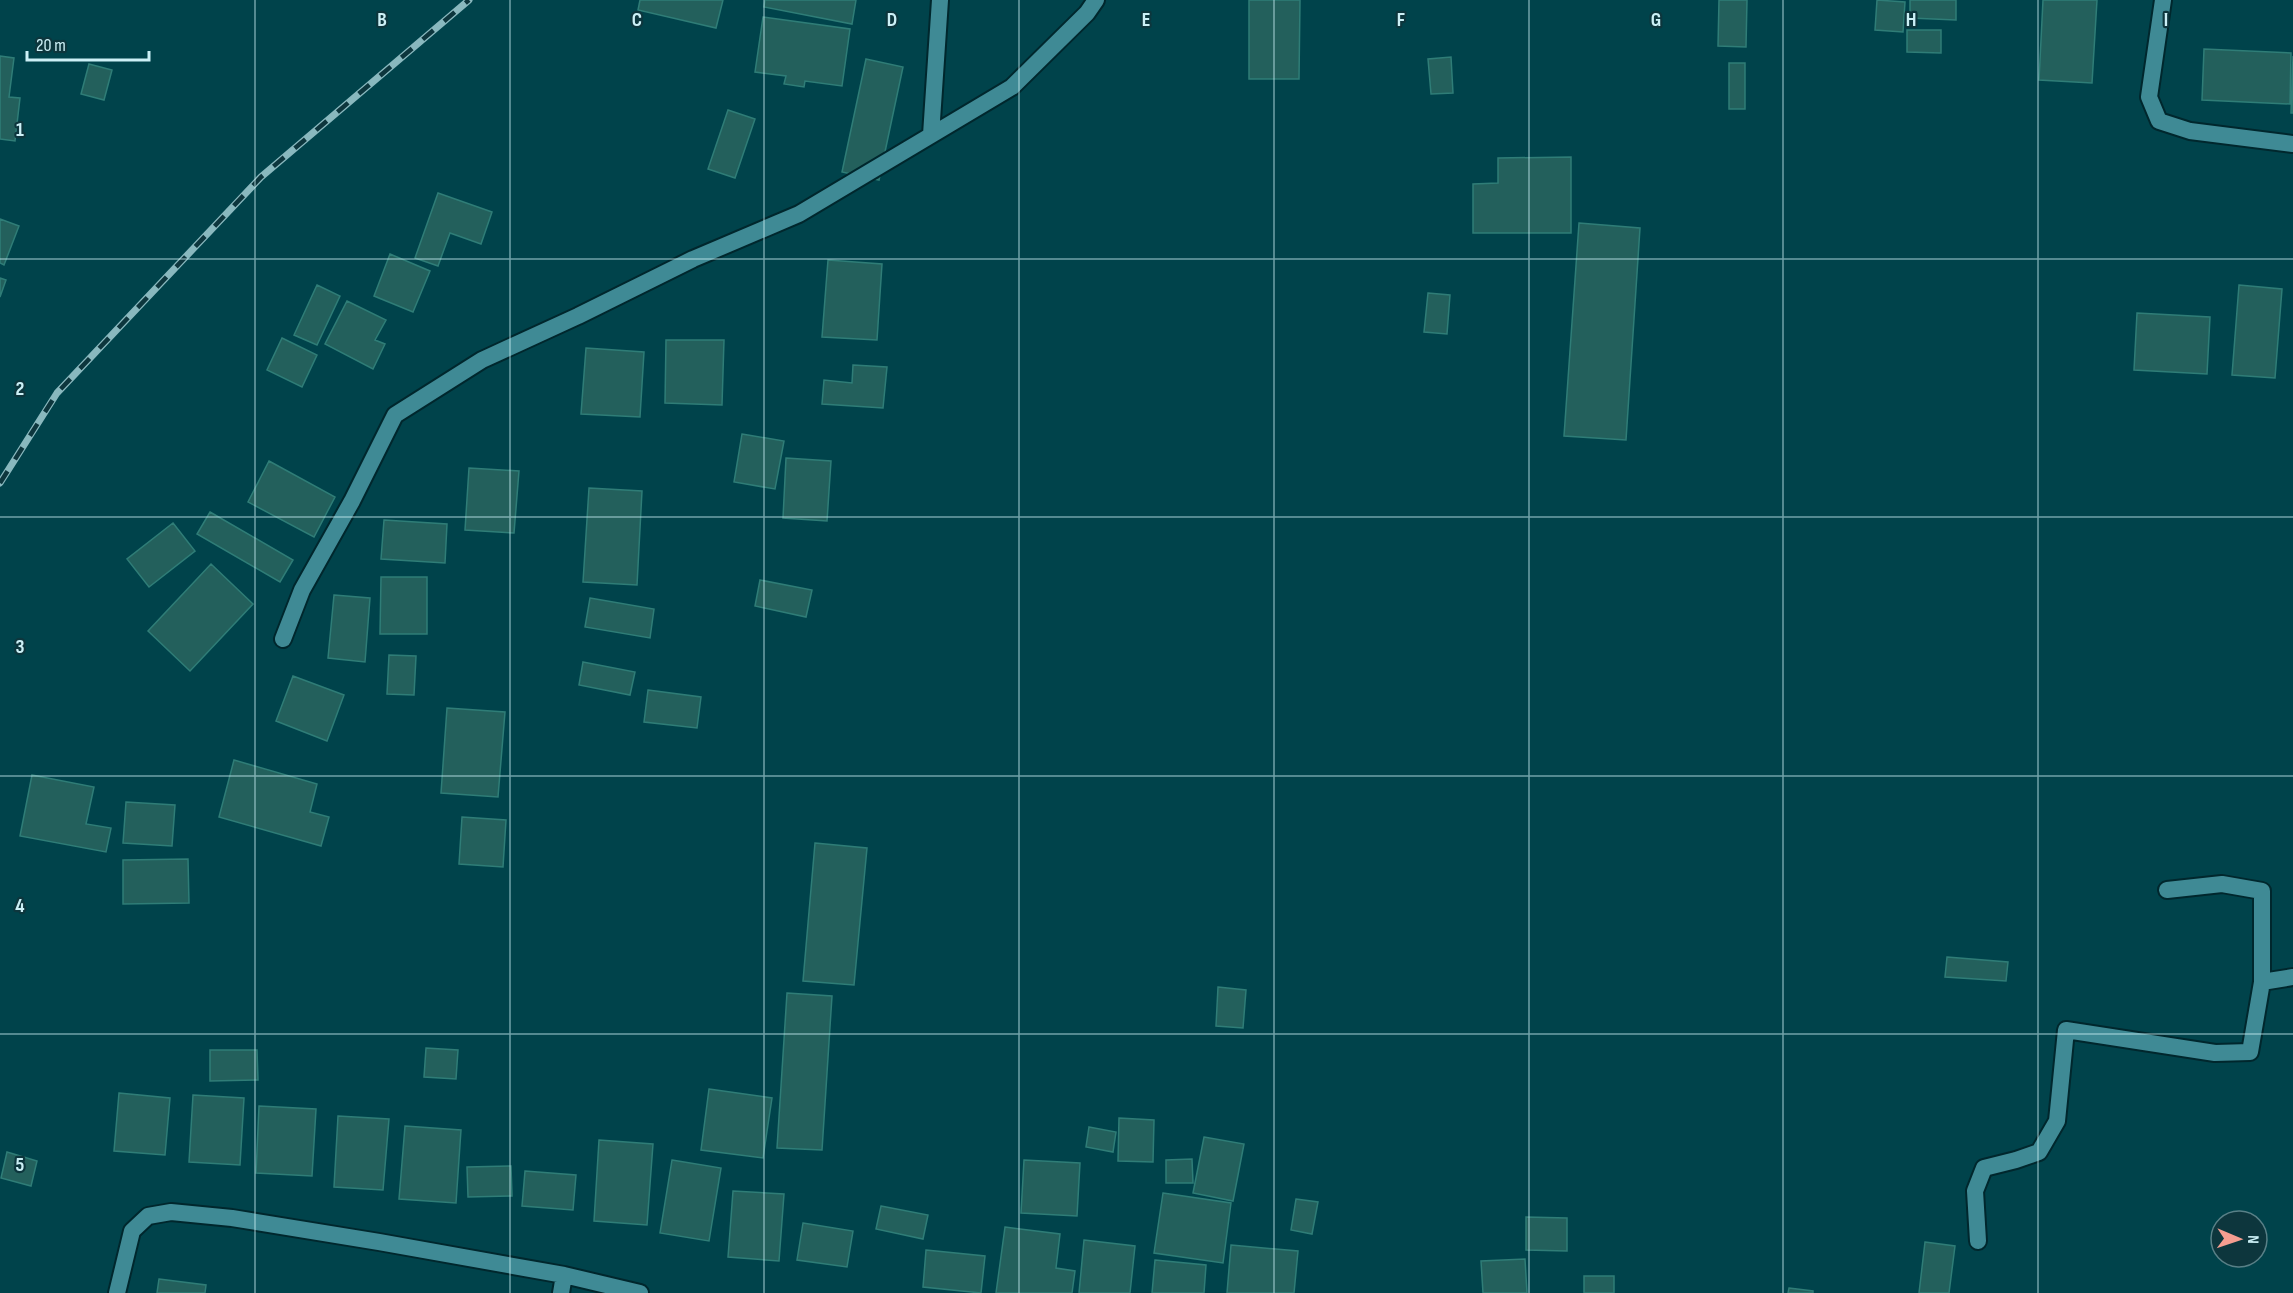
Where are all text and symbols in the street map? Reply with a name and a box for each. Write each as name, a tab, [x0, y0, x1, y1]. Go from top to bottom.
text: B	[377, 8, 387, 32]
text: C	[632, 8, 642, 32]
text: D	[887, 8, 897, 32]
text: E	[1142, 8, 1150, 32]
text: F	[1397, 8, 1405, 32]
text: G	[1651, 8, 1661, 32]
text: H	[1906, 8, 1916, 32]
text: I	[2164, 8, 2168, 32]
scale bar	[27, 24, 148, 62]
text: 20 m	[36, 35, 66, 56]
text: 1	[16, 118, 24, 142]
text: 2	[16, 377, 24, 401]
text: 3	[16, 635, 25, 659]
text: 4	[15, 894, 25, 918]
text: 5	[16, 1153, 25, 1177]
north arrow	[2209, 1209, 2269, 1269]
text: N	[2243, 1235, 2262, 1244]

